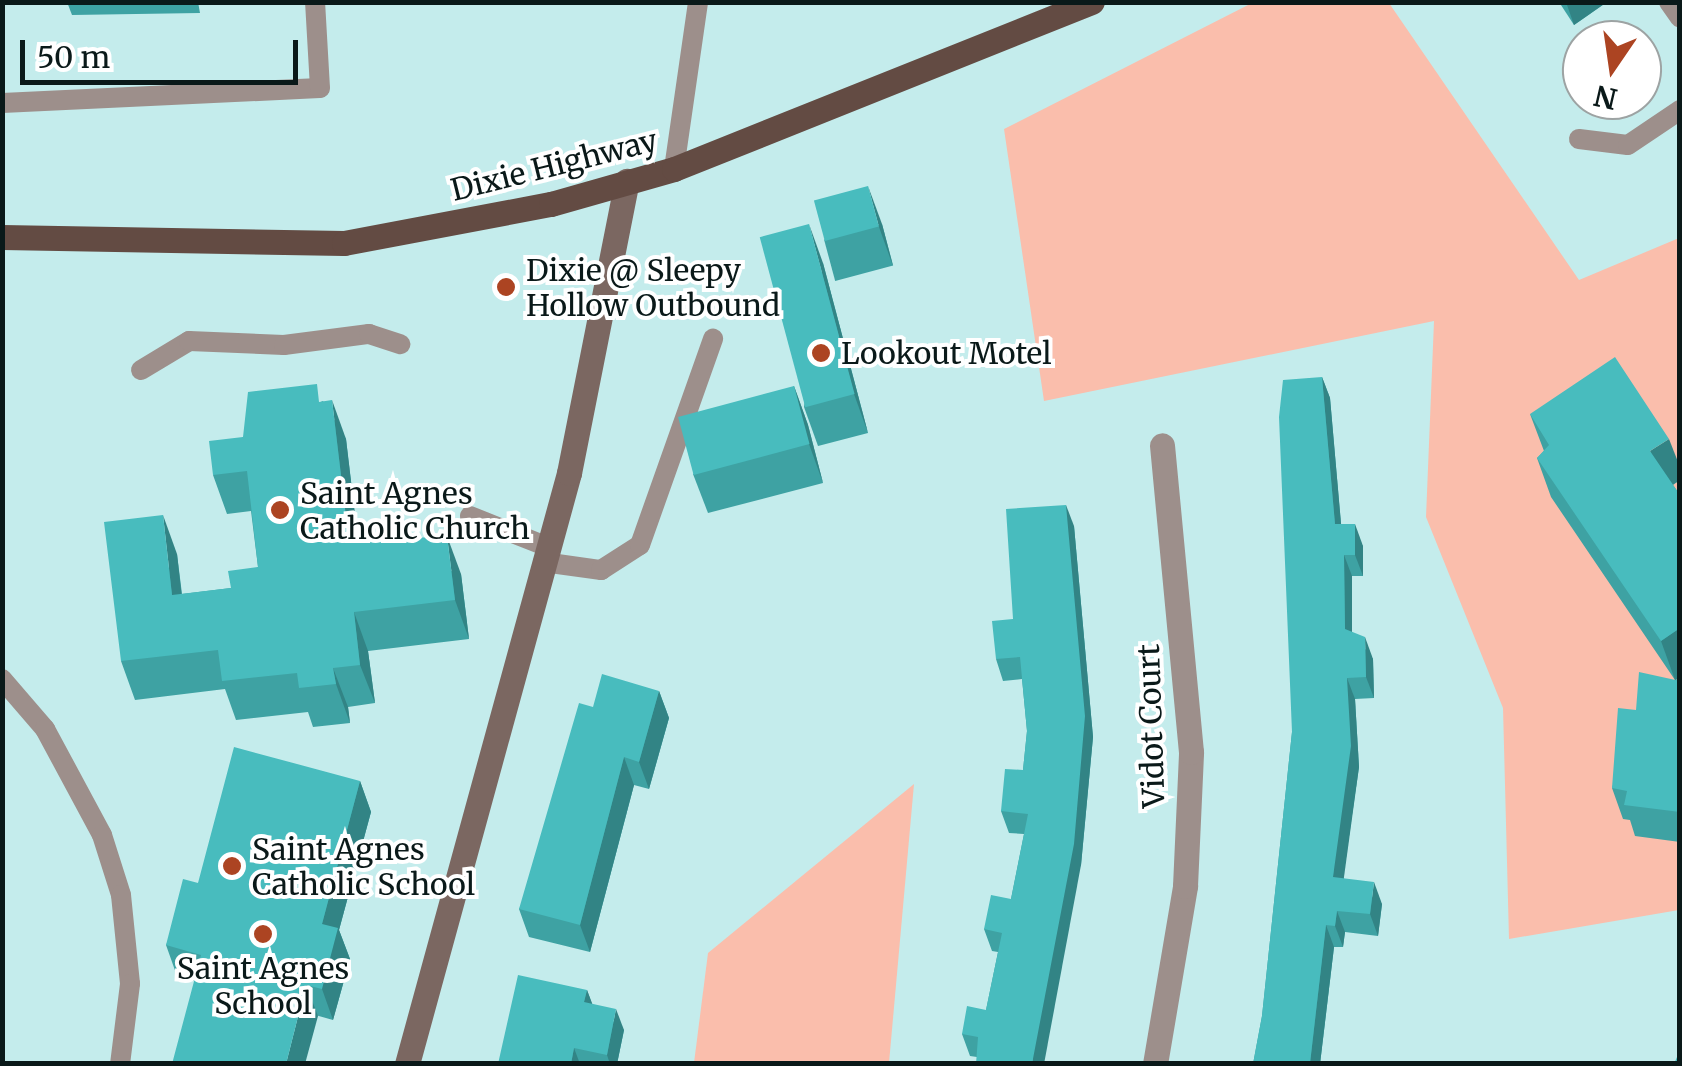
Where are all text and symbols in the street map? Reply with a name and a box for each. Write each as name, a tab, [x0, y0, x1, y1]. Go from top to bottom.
scale bar	[25, 20, 302, 82]
north arrow	[1562, 20, 1662, 120]
text: 50 m	[37, 38, 110, 76]
text: N	[1591, 77, 1621, 117]
street label: Dixie Highway	[447, 122, 661, 208]
place label: Dixie @ Sleepy Hollow Outbound	[526, 252, 780, 322]
marker: Dixie @ Sleepy Hollow Outbound	[495, 276, 517, 298]
place label: Lookout Motel	[841, 335, 1051, 371]
marker: Lookout Motel	[810, 342, 832, 364]
place label: Saint Agnes Catholic Church	[300, 475, 530, 546]
marker: Saint Agnes Catholic Church	[269, 499, 291, 521]
street label: Vidot Court	[1130, 643, 1172, 809]
place label: Saint Agnes Catholic School	[252, 831, 475, 902]
marker: Saint Agnes Catholic School	[221, 855, 243, 877]
marker: Saint Agnes School	[252, 923, 274, 945]
place label: Saint Agnes School	[177, 950, 349, 1020]

